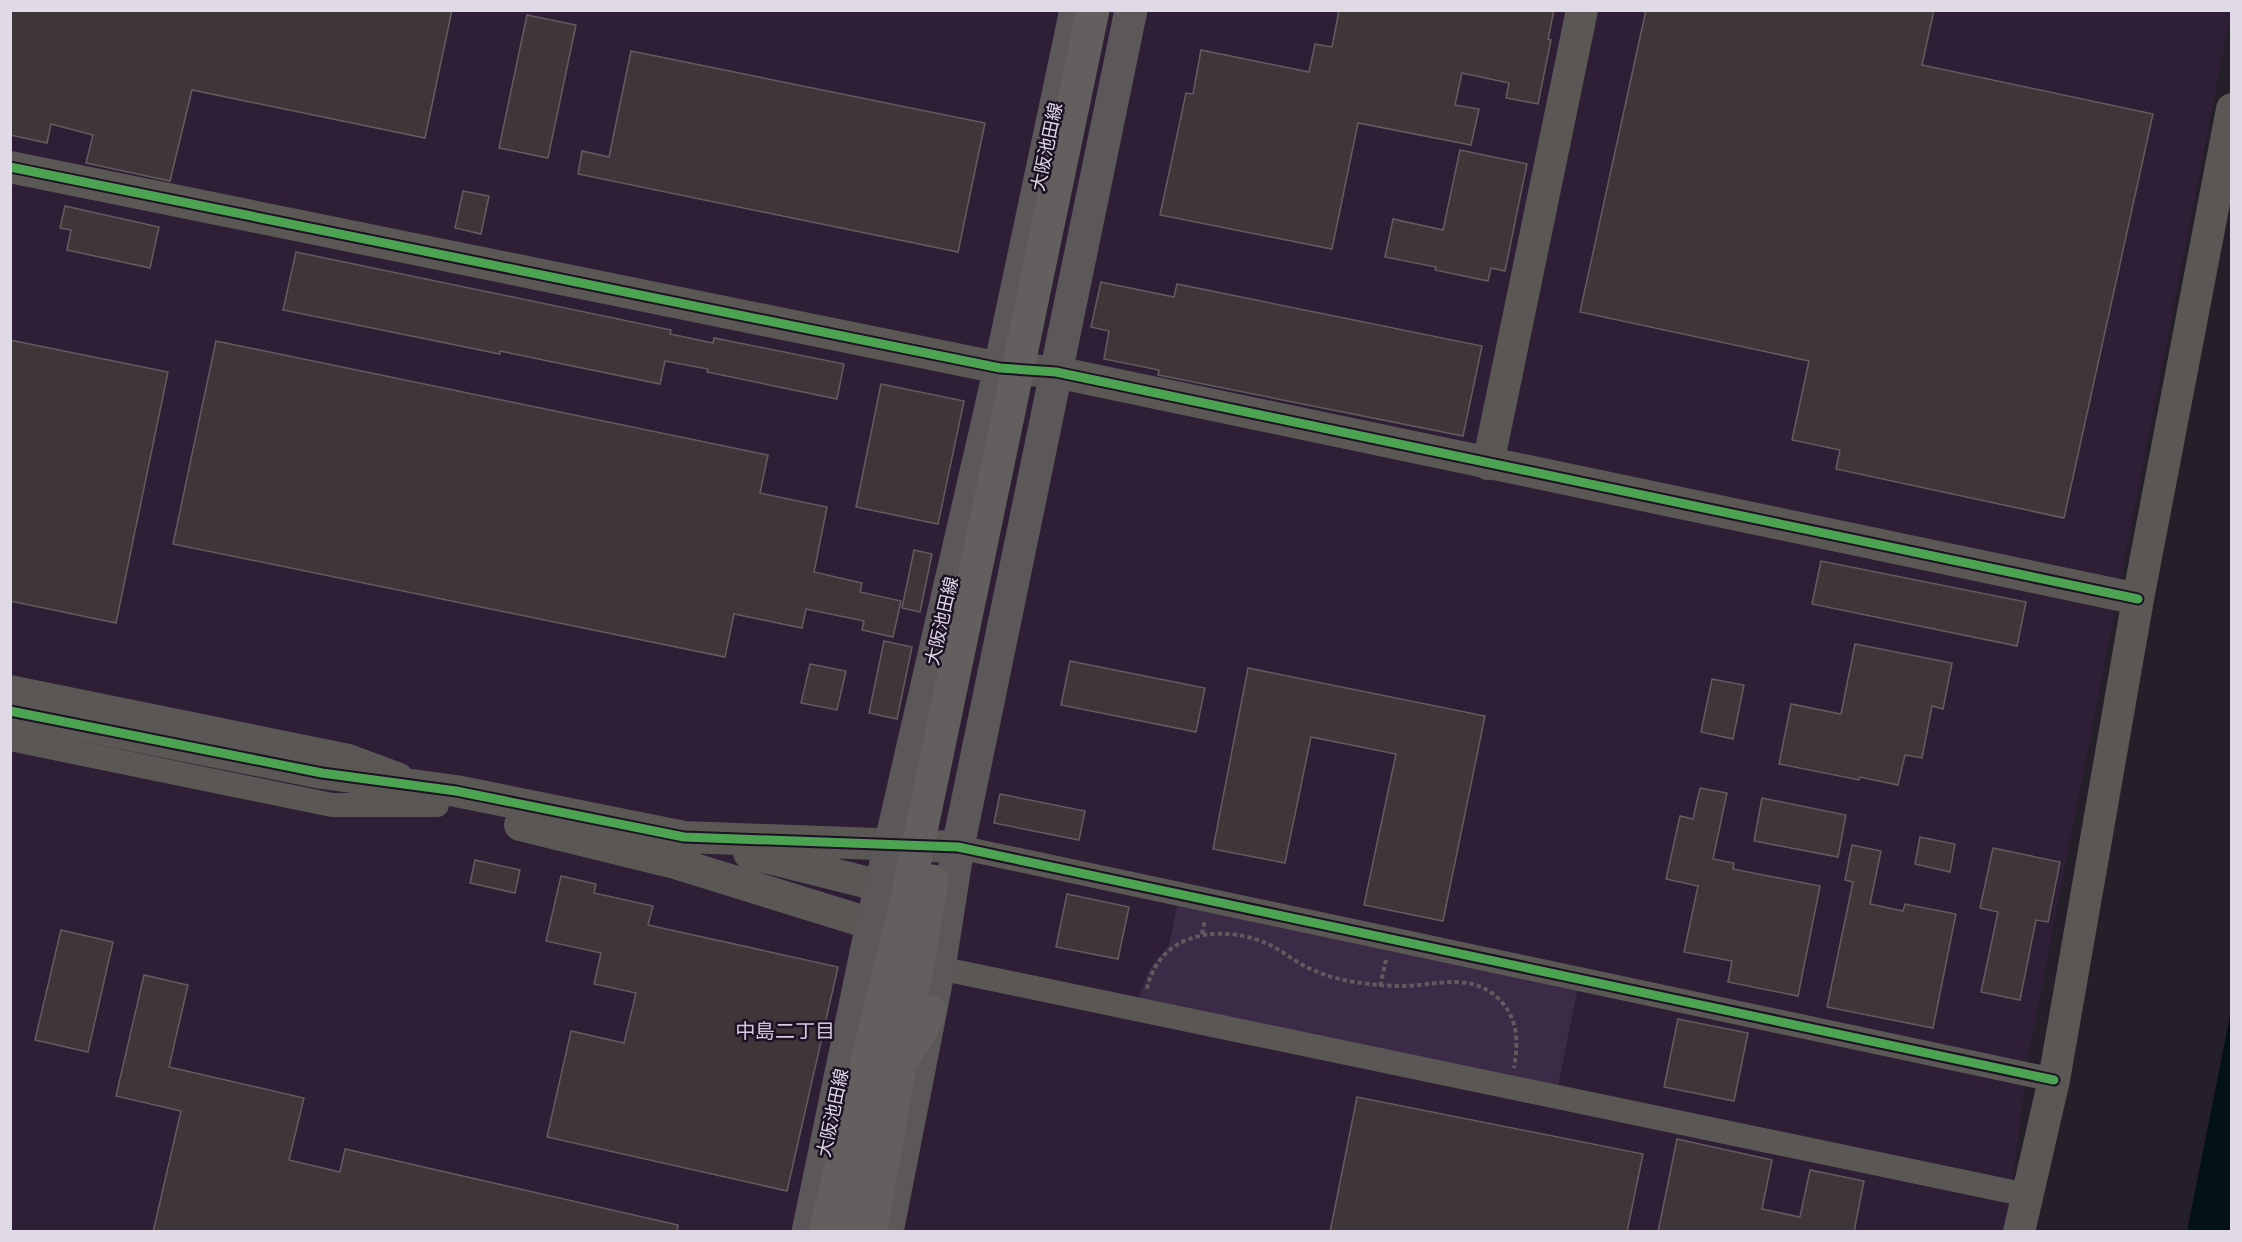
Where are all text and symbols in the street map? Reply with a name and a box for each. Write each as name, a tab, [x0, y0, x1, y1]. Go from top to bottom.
street label: 大阪池田線	[1026, 100, 1068, 194]
street label: 大阪池田線	[920, 574, 964, 668]
district label: 中島二丁目	[735, 1018, 835, 1045]
street label: 大阪池田線	[812, 1066, 854, 1160]

